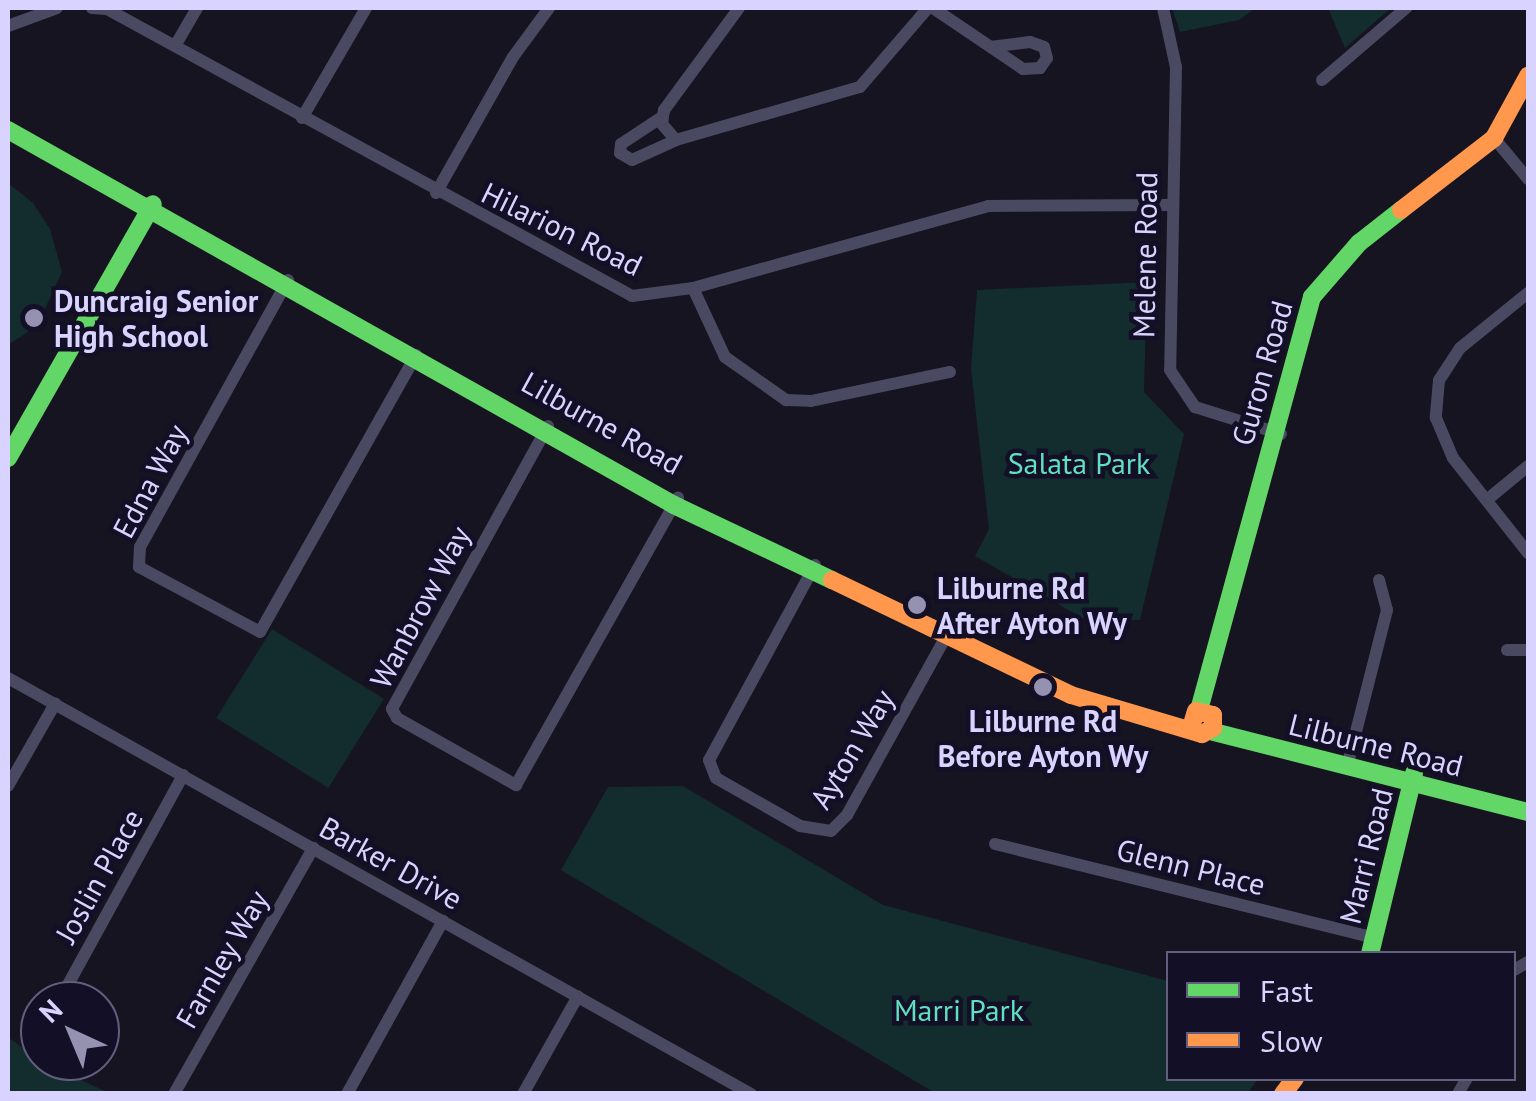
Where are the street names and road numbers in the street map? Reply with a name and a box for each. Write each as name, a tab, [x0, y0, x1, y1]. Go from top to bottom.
street label: Melene Road	[1126, 172, 1164, 338]
street label: Hilarion Road	[476, 175, 648, 283]
street label: Guron Road	[1224, 297, 1300, 449]
street label: Lilburne Road	[515, 364, 689, 482]
street label: Edna Way	[105, 418, 195, 544]
street label: Wanbrow Way	[362, 519, 478, 695]
street label: Ayton Way	[802, 683, 902, 815]
street label: Lilburne Road	[1285, 706, 1467, 784]
street label: Marri Road	[1332, 784, 1400, 928]
street label: Joslin Place	[48, 803, 150, 949]
street label: Barker Drive	[313, 809, 469, 917]
street label: Glenn Place	[1113, 831, 1269, 903]
street label: Farnley Way	[168, 883, 276, 1035]

